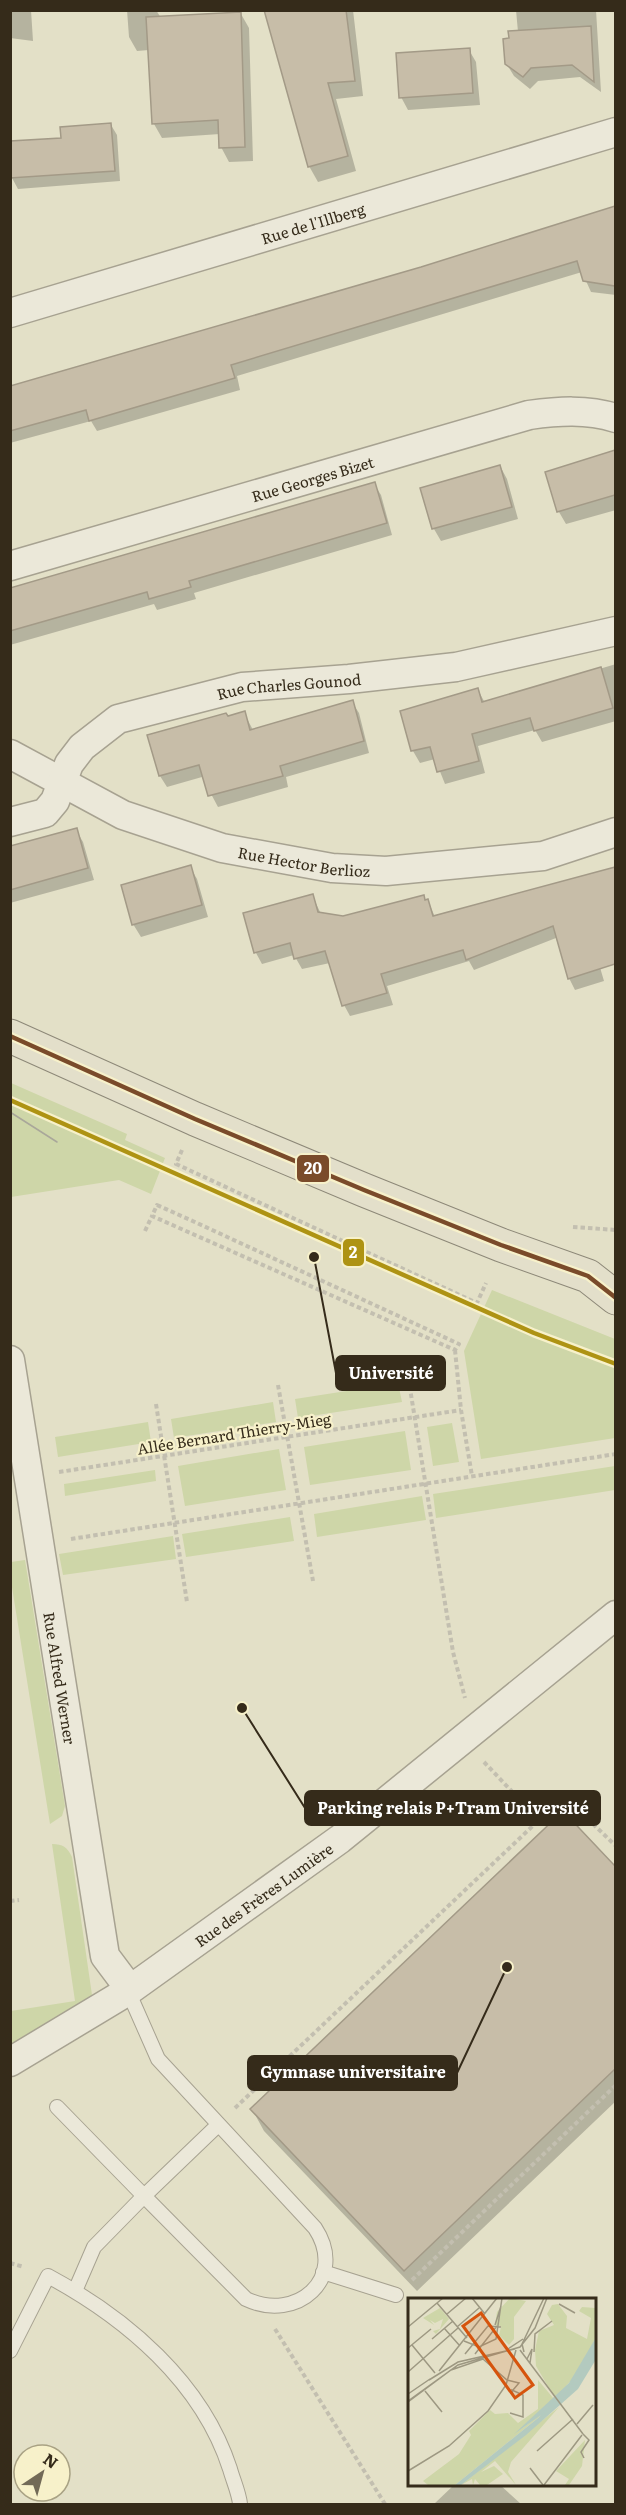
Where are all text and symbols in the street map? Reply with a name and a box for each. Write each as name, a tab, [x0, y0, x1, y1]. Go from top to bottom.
street label: Rue de l'Illberg	[258, 196, 368, 249]
street label: Rue Georges Bizet	[248, 449, 376, 507]
street label: Rue Charles Gounod	[214, 666, 362, 705]
street label: Rue Hector Berlioz	[236, 840, 371, 882]
line badge: 20	[296, 1154, 330, 1183]
text: 20	[304, 1155, 322, 1179]
line badge: 2	[342, 1238, 365, 1267]
text: 2	[349, 1239, 358, 1263]
callout: Université	[336, 1356, 445, 1390]
text: Université	[348, 1360, 434, 1384]
street label: Allée Bernard Thierry-Mieg	[135, 1406, 333, 1460]
street label: Rue Alfred Werner	[39, 1610, 83, 1746]
callout: Parking relais P+Tram Université	[305, 1791, 600, 1825]
text: Parking relais P+Tram Université	[317, 1795, 589, 1819]
street label: Rue des Frères Lumière	[189, 1836, 337, 1952]
callout: Gymnase universitaire	[248, 2056, 457, 2090]
text: Gymnase universitaire	[260, 2059, 446, 2083]
inset map	[408, 2298, 596, 2485]
north arrow	[12, 2443, 72, 2503]
text: N	[39, 2446, 64, 2474]

